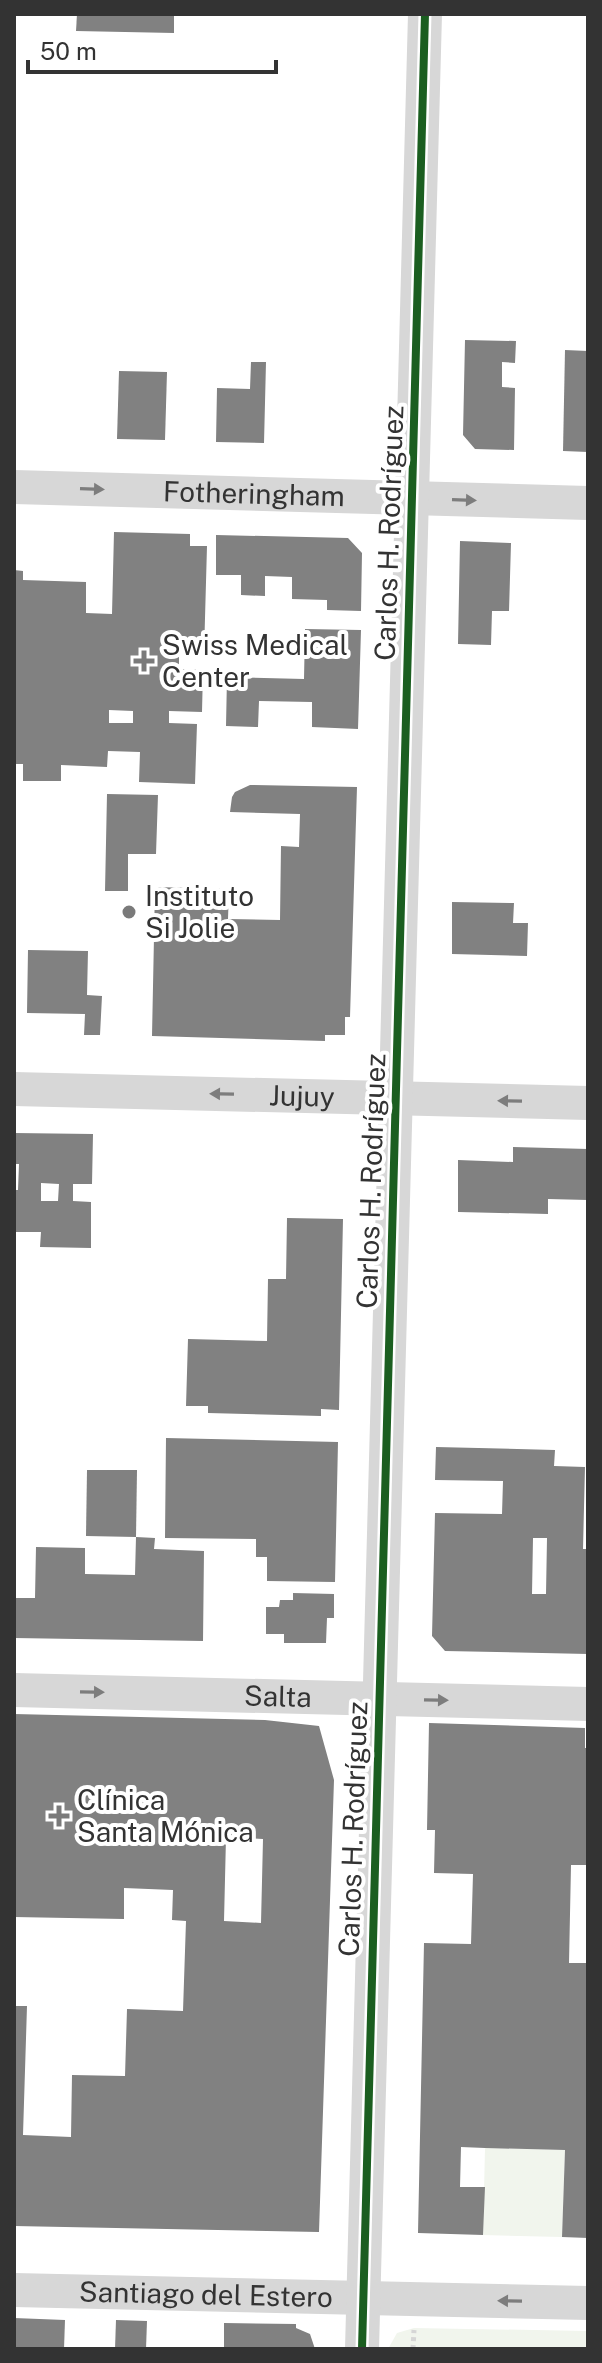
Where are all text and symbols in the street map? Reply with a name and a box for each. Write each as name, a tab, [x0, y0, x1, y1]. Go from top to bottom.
scale bar	[28, 24, 276, 74]
text: 50 m	[40, 37, 97, 65]
street label: Carlos H. Rodríguez	[368, 405, 409, 661]
street label: Fotheringham	[163, 474, 345, 512]
one-way arrow	[80, 483, 105, 496]
one-way arrow	[452, 493, 477, 506]
place label: Swiss Medical Center	[162, 628, 348, 693]
marker: Swiss Medical Center	[133, 650, 155, 672]
place label: Instituto Si Jolie	[145, 879, 254, 944]
marker: Instituto Si Jolie	[120, 903, 138, 921]
street label: Carlos H. Rodríguez	[350, 1053, 391, 1309]
street label: Jujuy	[269, 1078, 335, 1113]
one-way arrow	[209, 1088, 234, 1101]
one-way arrow	[497, 1094, 522, 1107]
street label: Salta	[244, 1679, 312, 1713]
one-way arrow	[80, 1686, 105, 1698]
one-way arrow	[424, 1694, 449, 1706]
street label: Carlos H. Rodríguez	[332, 1701, 373, 1957]
place label: Clínica Santa Mónica	[77, 1783, 254, 1848]
marker: Clínica Santa Mónica	[48, 1805, 70, 1827]
street label: Santiago del Estero	[79, 2274, 333, 2313]
one-way arrow	[497, 2295, 522, 2308]

